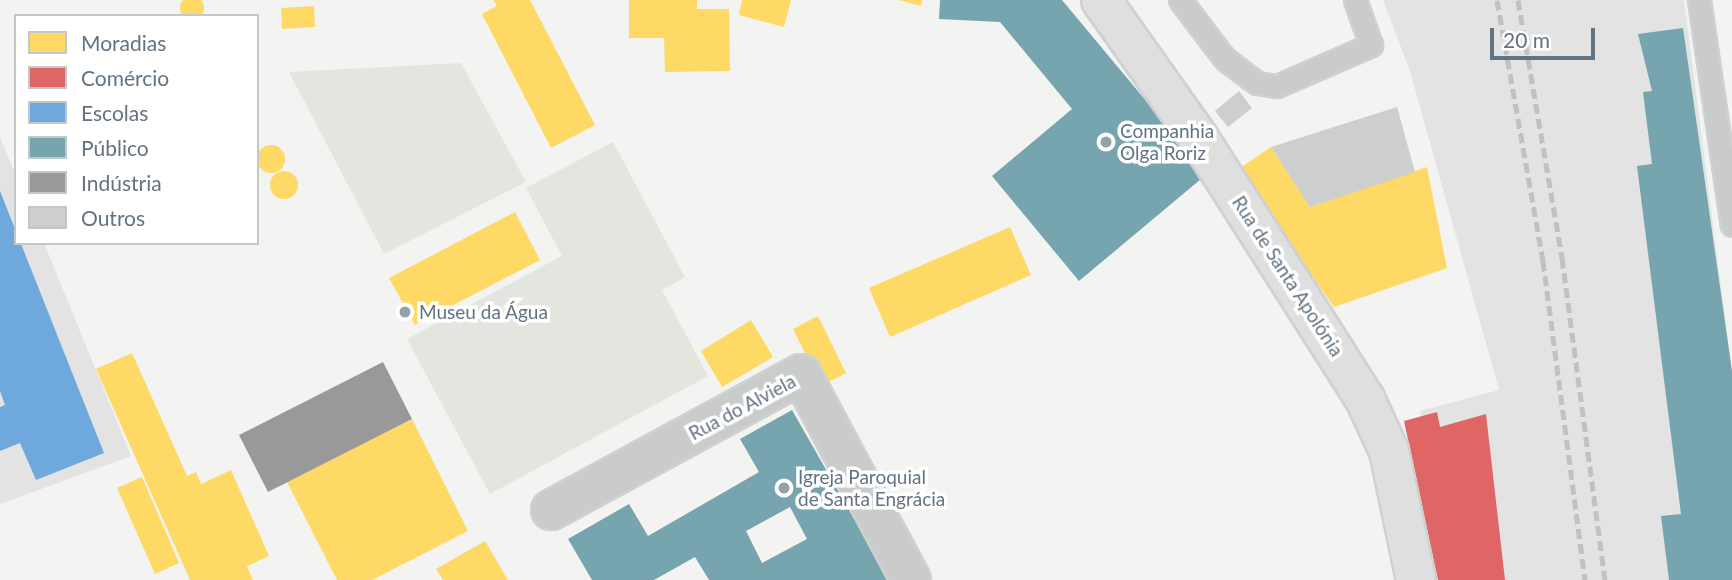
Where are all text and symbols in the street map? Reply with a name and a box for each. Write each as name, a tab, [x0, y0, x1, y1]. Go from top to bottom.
legend	[14, 14, 259, 245]
scale bar	[1494, 14, 1599, 58]
text: 20 m	[1503, 27, 1550, 52]
text: Moradias	[81, 30, 166, 55]
text: Comércio	[81, 65, 169, 90]
text: Escolas	[81, 100, 148, 125]
place label: Companhia Olga Roriz	[1120, 120, 1214, 164]
marker: Companhia Olga Roriz	[1098, 134, 1114, 150]
text: Público	[81, 135, 149, 160]
text: Indústria	[81, 170, 162, 195]
street label: Rua de Santa Apolónia	[1227, 191, 1349, 361]
text: Outros	[81, 205, 145, 230]
place label: Museu da Água	[419, 301, 549, 323]
marker: Museu da Água	[397, 304, 413, 320]
street label: Rua do Alviela	[684, 369, 800, 445]
place label: Igreja Paroquial de Santa Engrácia	[798, 466, 945, 510]
marker: Igreja Paroquial de Santa Engrácia	[776, 480, 792, 496]

